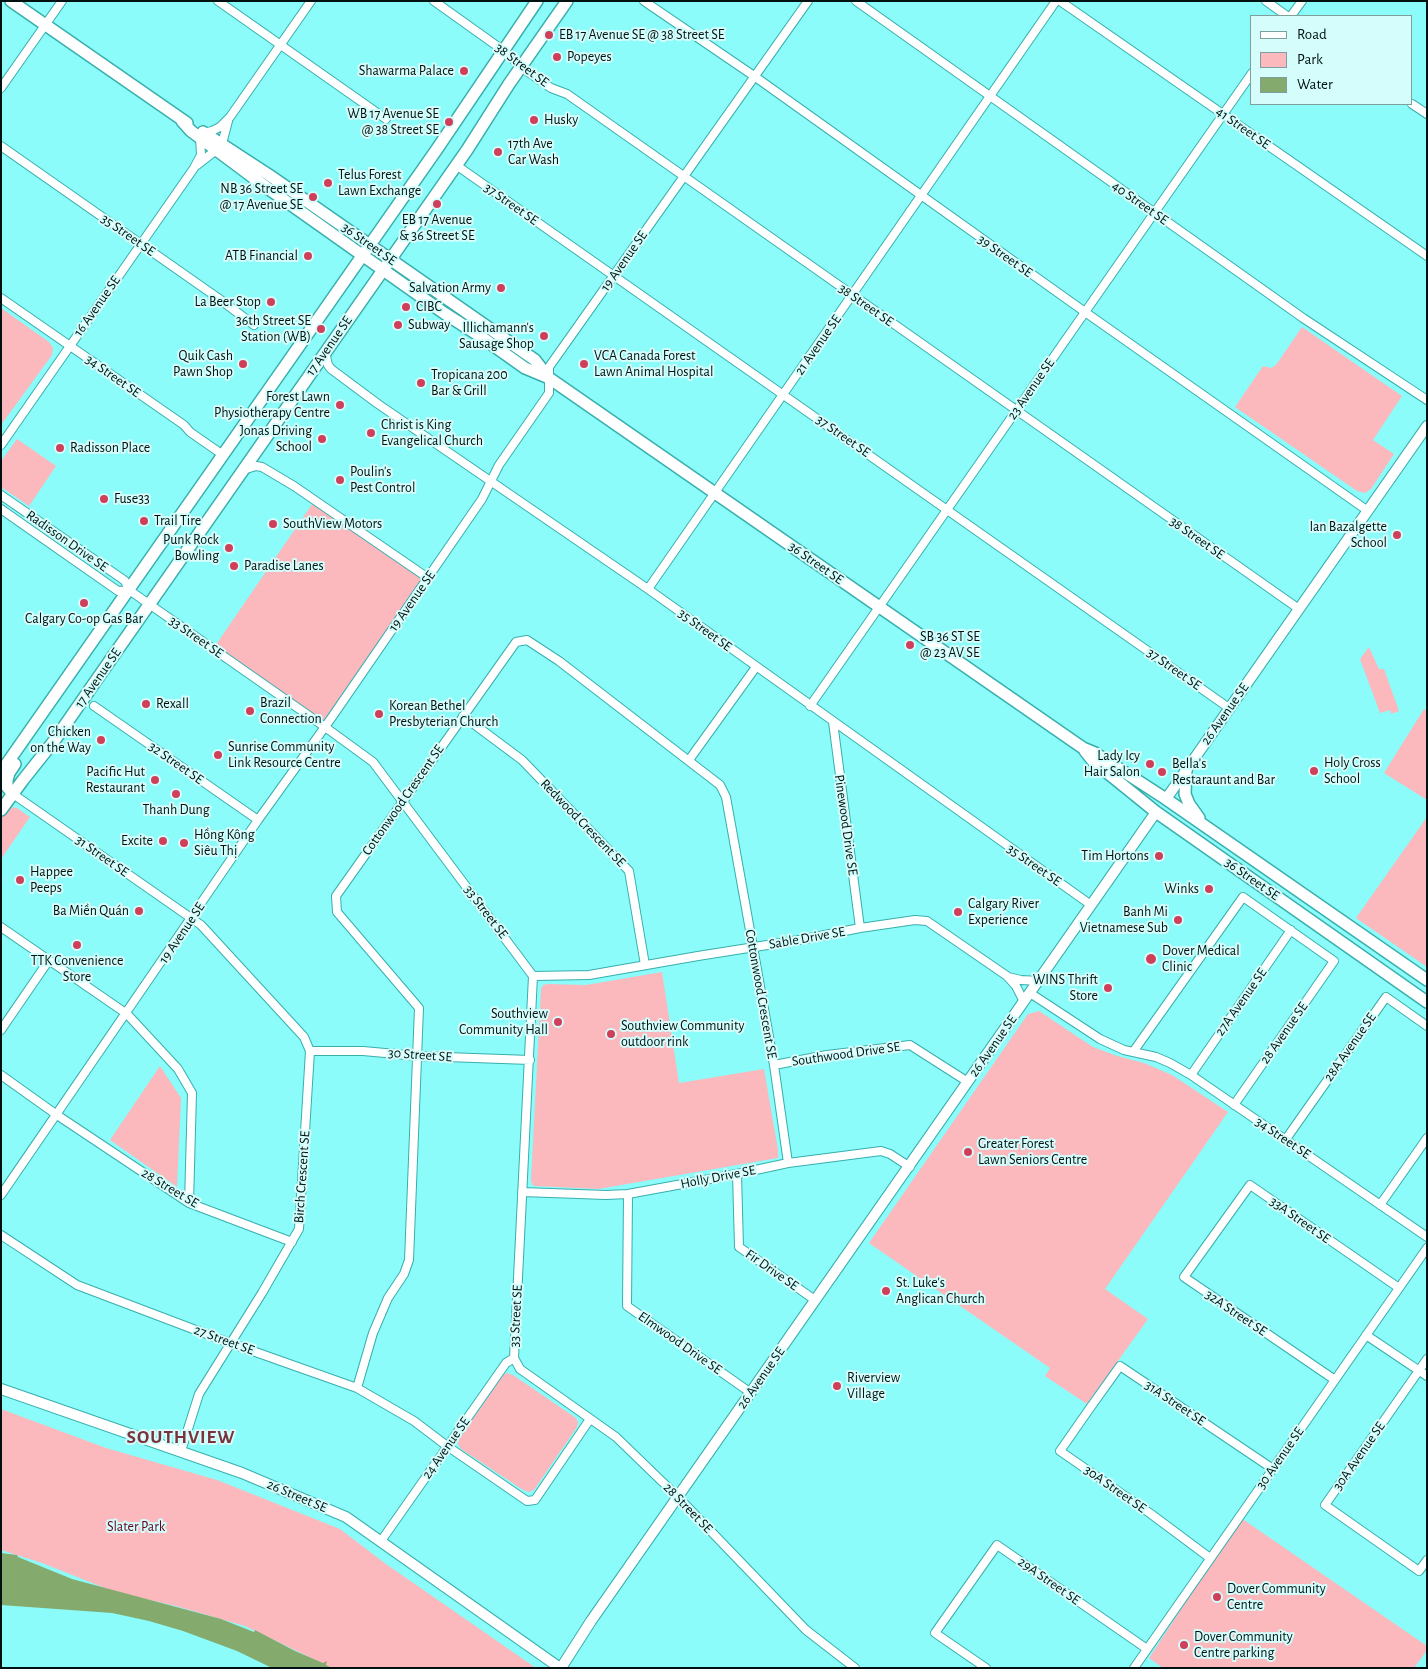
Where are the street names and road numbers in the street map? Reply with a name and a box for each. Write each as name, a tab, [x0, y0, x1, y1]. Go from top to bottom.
street label: 38 Street SE	[492, 39, 552, 91]
street label: 41 Street SE	[1213, 103, 1273, 153]
street label: 40 Street SE	[1109, 177, 1171, 229]
street label: 37 Street SE	[481, 179, 541, 229]
street label: 35 Street SE	[98, 210, 158, 260]
street label: 36 Street SE	[338, 219, 400, 269]
street label: 19 Avenue SE	[597, 227, 651, 295]
street label: 39 Street SE	[974, 231, 1036, 281]
street label: 16 Avenue SE	[70, 272, 124, 340]
street label: 38 Street SE	[835, 280, 897, 330]
street label: 21 Avenue SE	[791, 312, 845, 378]
street label: 17 Avenue SE	[302, 313, 356, 379]
street label: 34 Street SE	[82, 351, 144, 401]
street label: 23 Avenue SE	[1004, 355, 1058, 423]
street label: 37 Street SE	[813, 411, 873, 461]
street label: Radisson Drive SE	[23, 507, 111, 575]
street label: 38 Street SE	[1166, 513, 1228, 563]
street label: 36 Street SE	[785, 538, 847, 588]
street label: 19 Avenue SE	[385, 567, 439, 635]
street label: 35 Street SE	[675, 605, 735, 655]
street label: 33 Street SE	[166, 612, 226, 662]
street label: 37 Street SE	[1144, 644, 1204, 694]
street label: 17 Avenue SE	[71, 645, 125, 711]
street label: 26 Avenue SE	[1198, 680, 1252, 748]
street label: 32 Street SE	[145, 738, 207, 788]
street label: Cottonwood Crescent SE	[358, 741, 448, 859]
street label: Pinewood Drive SE	[831, 773, 861, 877]
street label: Redwood Crescent SE	[537, 775, 629, 871]
street label: 31 Street SE	[72, 831, 132, 881]
street label: 35 Street SE	[1004, 840, 1064, 890]
street label: 36 Street SE	[1221, 854, 1283, 904]
street label: 33 Street SE	[460, 882, 512, 942]
street label: 19 Avenue SE	[155, 899, 209, 967]
street label: Sable Drive SE	[768, 923, 846, 953]
street label: Cottonwood Crescent SE	[741, 928, 781, 1060]
street label: 27A Avenue SE	[1211, 965, 1271, 1039]
street label: 28 Avenue SE	[1257, 999, 1311, 1067]
street label: 28A Avenue SE	[1320, 1009, 1380, 1085]
street label: 26 Avenue SE	[966, 1012, 1020, 1080]
street label: Southwood Drive SE	[791, 1038, 901, 1070]
street label: 30 Street SE	[387, 1044, 453, 1066]
street label: 34 Street SE	[1252, 1113, 1314, 1163]
street label: Birch Crescent SE	[290, 1130, 314, 1224]
street label: Holly Drive SE	[679, 1161, 757, 1193]
street label: 28 Street SE	[138, 1164, 202, 1212]
street label: 33A Street SE	[1266, 1193, 1334, 1247]
street label: Fir Drive SE	[742, 1246, 802, 1294]
street label: 33 Street SE	[506, 1284, 526, 1348]
street label: 32A Street SE	[1202, 1286, 1270, 1340]
street label: Elmwood Drive SE	[635, 1308, 725, 1378]
street label: 27 Street SE	[191, 1321, 257, 1359]
street label: 26 Avenue SE	[734, 1344, 788, 1412]
street label: 31A Street SE	[1141, 1377, 1209, 1429]
street label: 24 Avenue SE	[419, 1414, 473, 1482]
street label: 30A Avenue SE	[1329, 1418, 1389, 1494]
street label: 30 Avenue SE	[1252, 1424, 1308, 1492]
street label: 30A Street SE	[1081, 1461, 1149, 1517]
street label: 26 Street SE	[264, 1476, 330, 1516]
street label: 28 Street SE	[660, 1479, 716, 1537]
street label: 29A Street SE	[1015, 1553, 1083, 1609]

